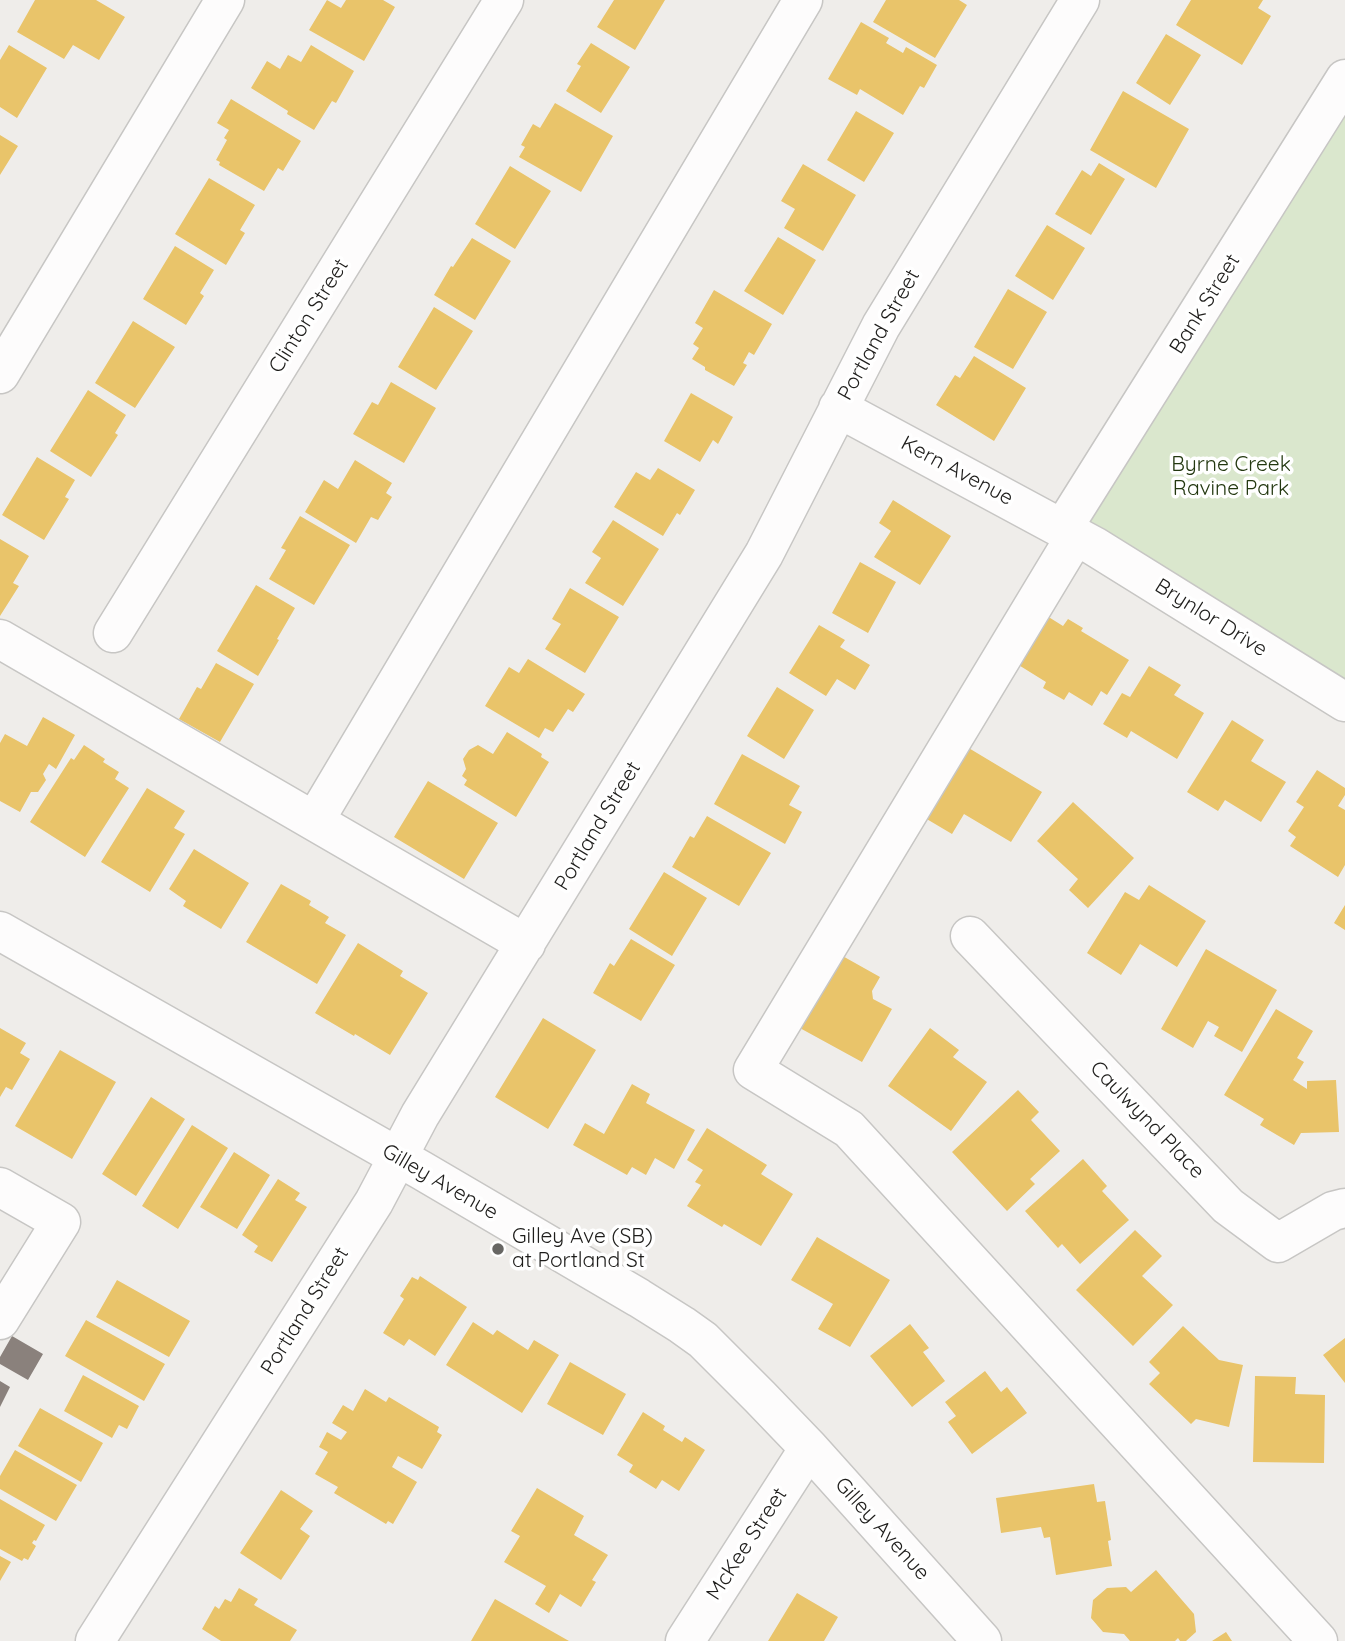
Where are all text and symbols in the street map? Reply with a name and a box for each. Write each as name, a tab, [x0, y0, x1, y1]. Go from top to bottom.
street label: Bank Street	[1164, 249, 1246, 359]
street label: Clinton Street	[264, 254, 354, 378]
street label: Portland Street	[833, 265, 925, 405]
street label: Kern Avenue	[897, 431, 1017, 511]
park label: Byrne Creek Ravine Park	[1171, 452, 1291, 502]
street label: Brynlor Drive	[1150, 574, 1272, 662]
street label: Portland Street	[550, 757, 646, 895]
street label: Caulwynd Place	[1085, 1056, 1209, 1184]
street label: Gilley Avenue	[378, 1139, 502, 1225]
place label: Gilley Ave (SB) at Portland St	[512, 1224, 653, 1274]
marker: Gilley Ave (SB) at Portland St	[490, 1241, 506, 1257]
street label: Portland Street	[256, 1243, 354, 1379]
street label: Gilley Avenue	[829, 1472, 935, 1586]
street label: McKee Street	[701, 1483, 793, 1605]

